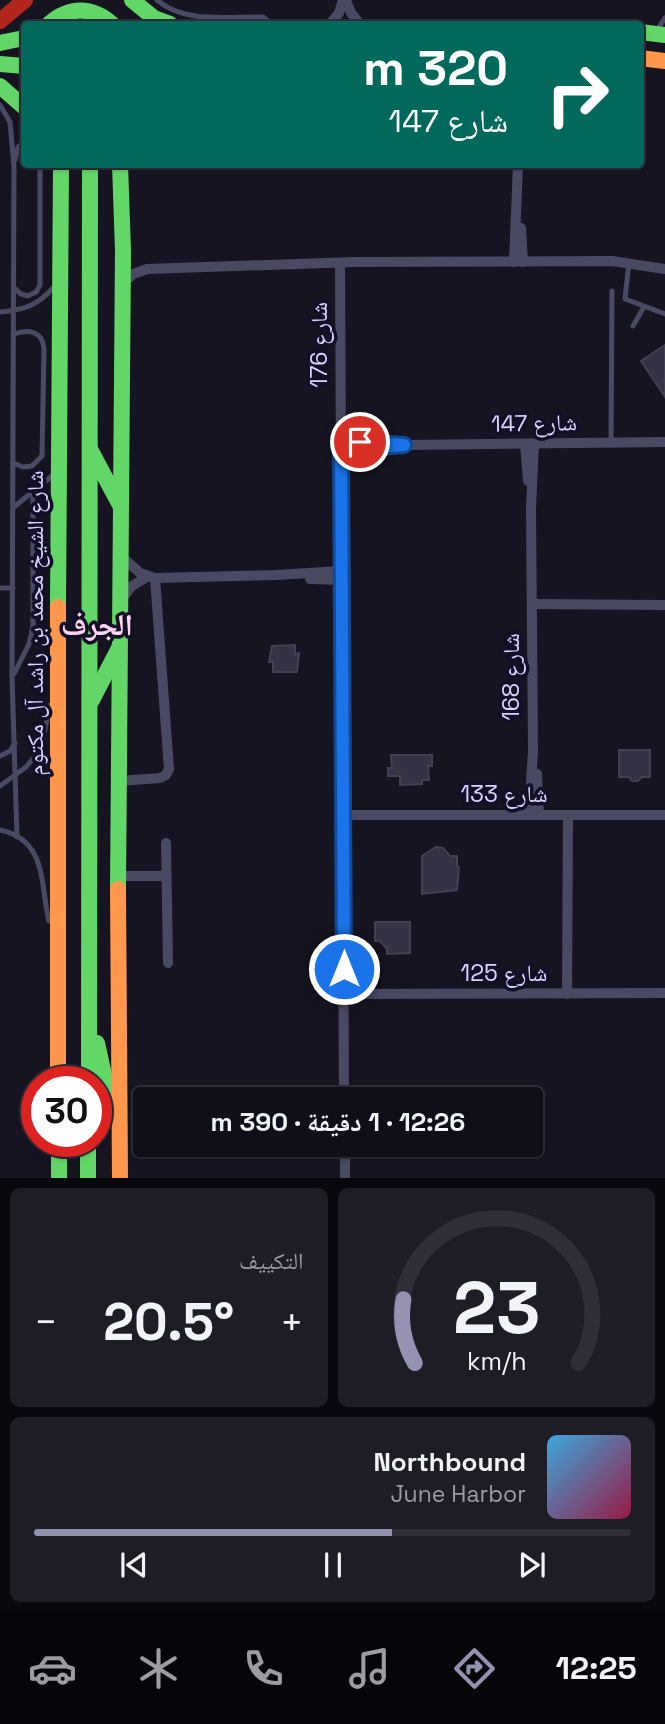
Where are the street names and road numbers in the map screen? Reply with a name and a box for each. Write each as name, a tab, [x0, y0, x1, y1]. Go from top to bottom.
street label: شارع 176	[304, 302, 334, 388]
street label: شارع 147	[491, 407, 577, 439]
street label: شارع الشيخ محمد بن راشد آل مكتوم	[20, 470, 51, 776]
street label: شارع 168	[496, 633, 526, 721]
street label: شارع 133	[460, 779, 548, 809]
street label: شارع 125	[461, 958, 547, 988]

